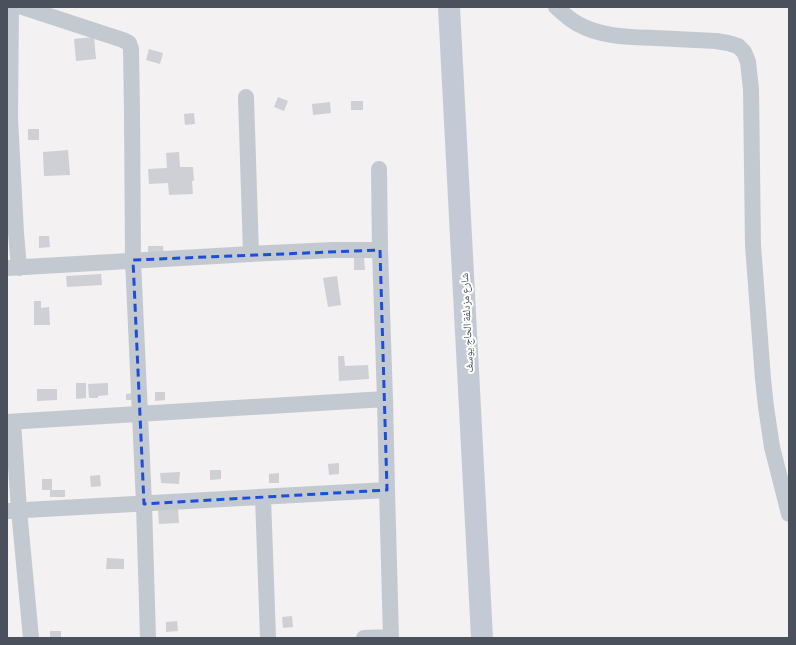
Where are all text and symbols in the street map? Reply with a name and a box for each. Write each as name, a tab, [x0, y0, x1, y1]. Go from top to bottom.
street label: شارع مزدلفة الحاج يوسف	[457, 273, 476, 373]

